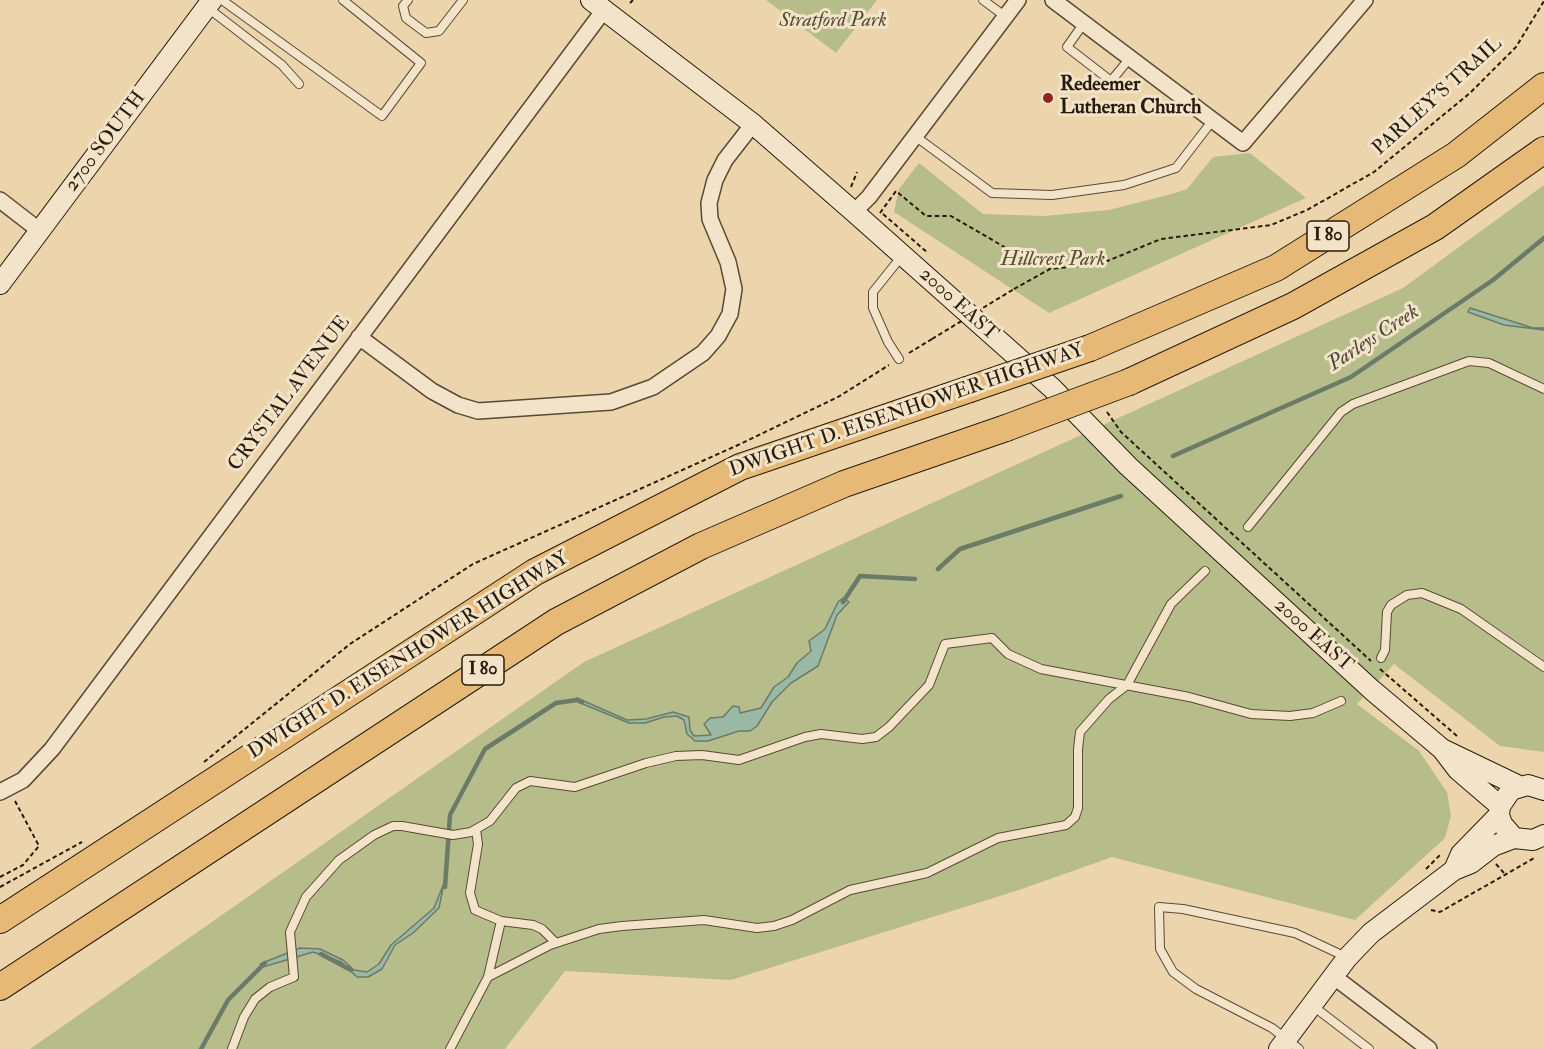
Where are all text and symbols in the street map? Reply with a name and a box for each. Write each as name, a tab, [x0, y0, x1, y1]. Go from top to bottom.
park label: Stratford Park	[779, 10, 887, 34]
street label: PARLEY'S TRAIL	[1368, 33, 1508, 161]
place label: Redeemer Lutheran Church	[1060, 74, 1202, 121]
street label: 2700 SOUTH	[61, 87, 151, 197]
marker: Redeemer Lutheran Church	[1041, 91, 1055, 105]
road number: I 80	[1307, 221, 1349, 251]
park label: Hillcrest Park	[1001, 249, 1105, 273]
street label: 2000 EAST	[913, 263, 1003, 347]
water label: Parleys Creek	[1324, 300, 1424, 378]
street label: CRYSTAL AVENUE	[224, 312, 356, 476]
street label: DWIGHT D. EISENHOWER HIGHWAY	[726, 339, 1088, 483]
street label: DWIGHT D. EISENHOWER HIGHWAY	[244, 547, 574, 765]
street label: 2000 EAST	[1268, 594, 1358, 678]
road number: I 80	[462, 655, 504, 685]

